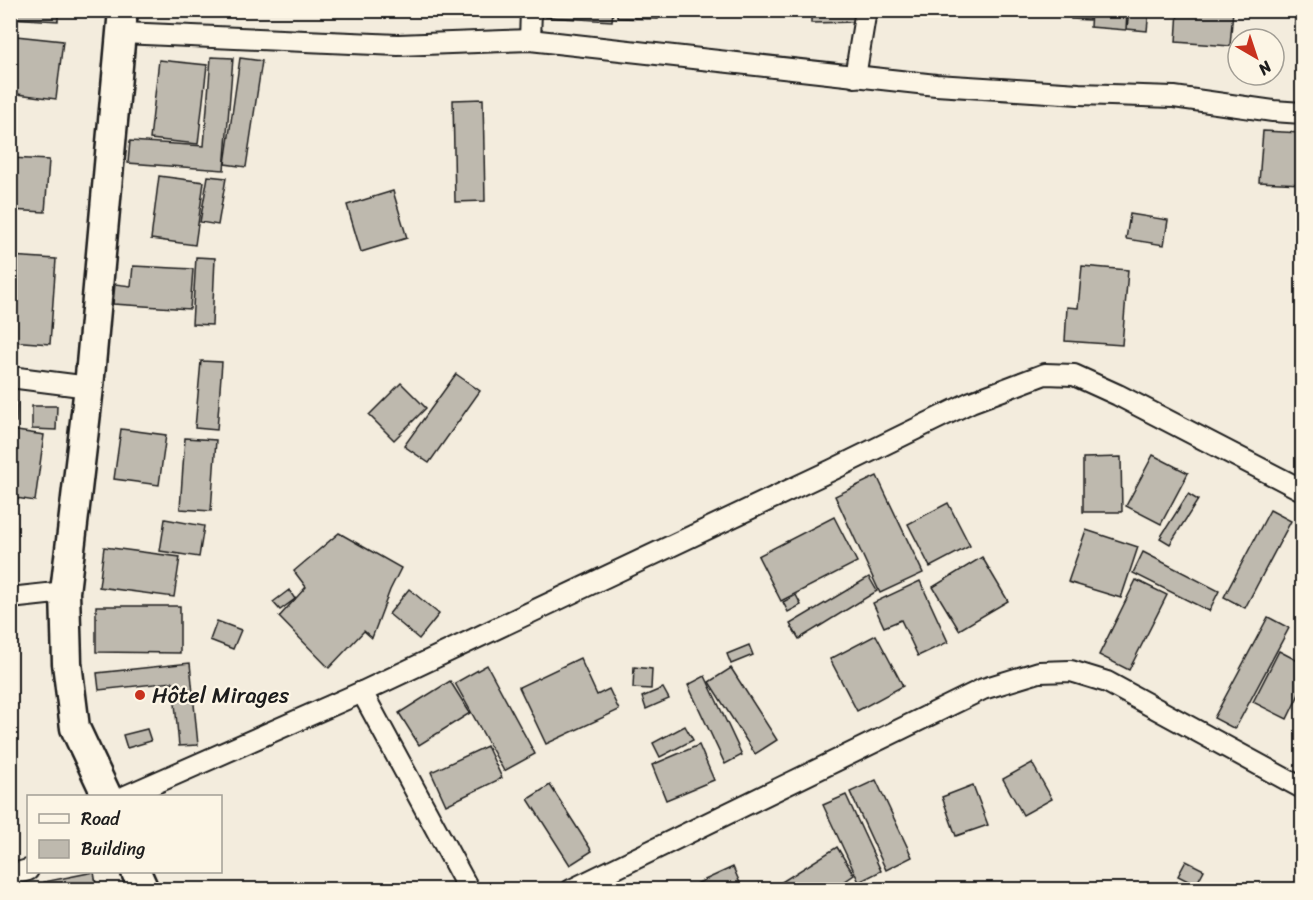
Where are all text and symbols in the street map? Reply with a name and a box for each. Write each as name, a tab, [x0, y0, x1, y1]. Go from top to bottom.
north arrow	[1226, 27, 1286, 87]
text: N	[1251, 53, 1279, 84]
place label: Hôtel Mirages	[152, 676, 290, 715]
marker: Hôtel Mirages	[133, 688, 147, 702]
legend	[27, 795, 222, 873]
text: Road	[81, 803, 121, 835]
text: Building	[81, 833, 145, 865]

